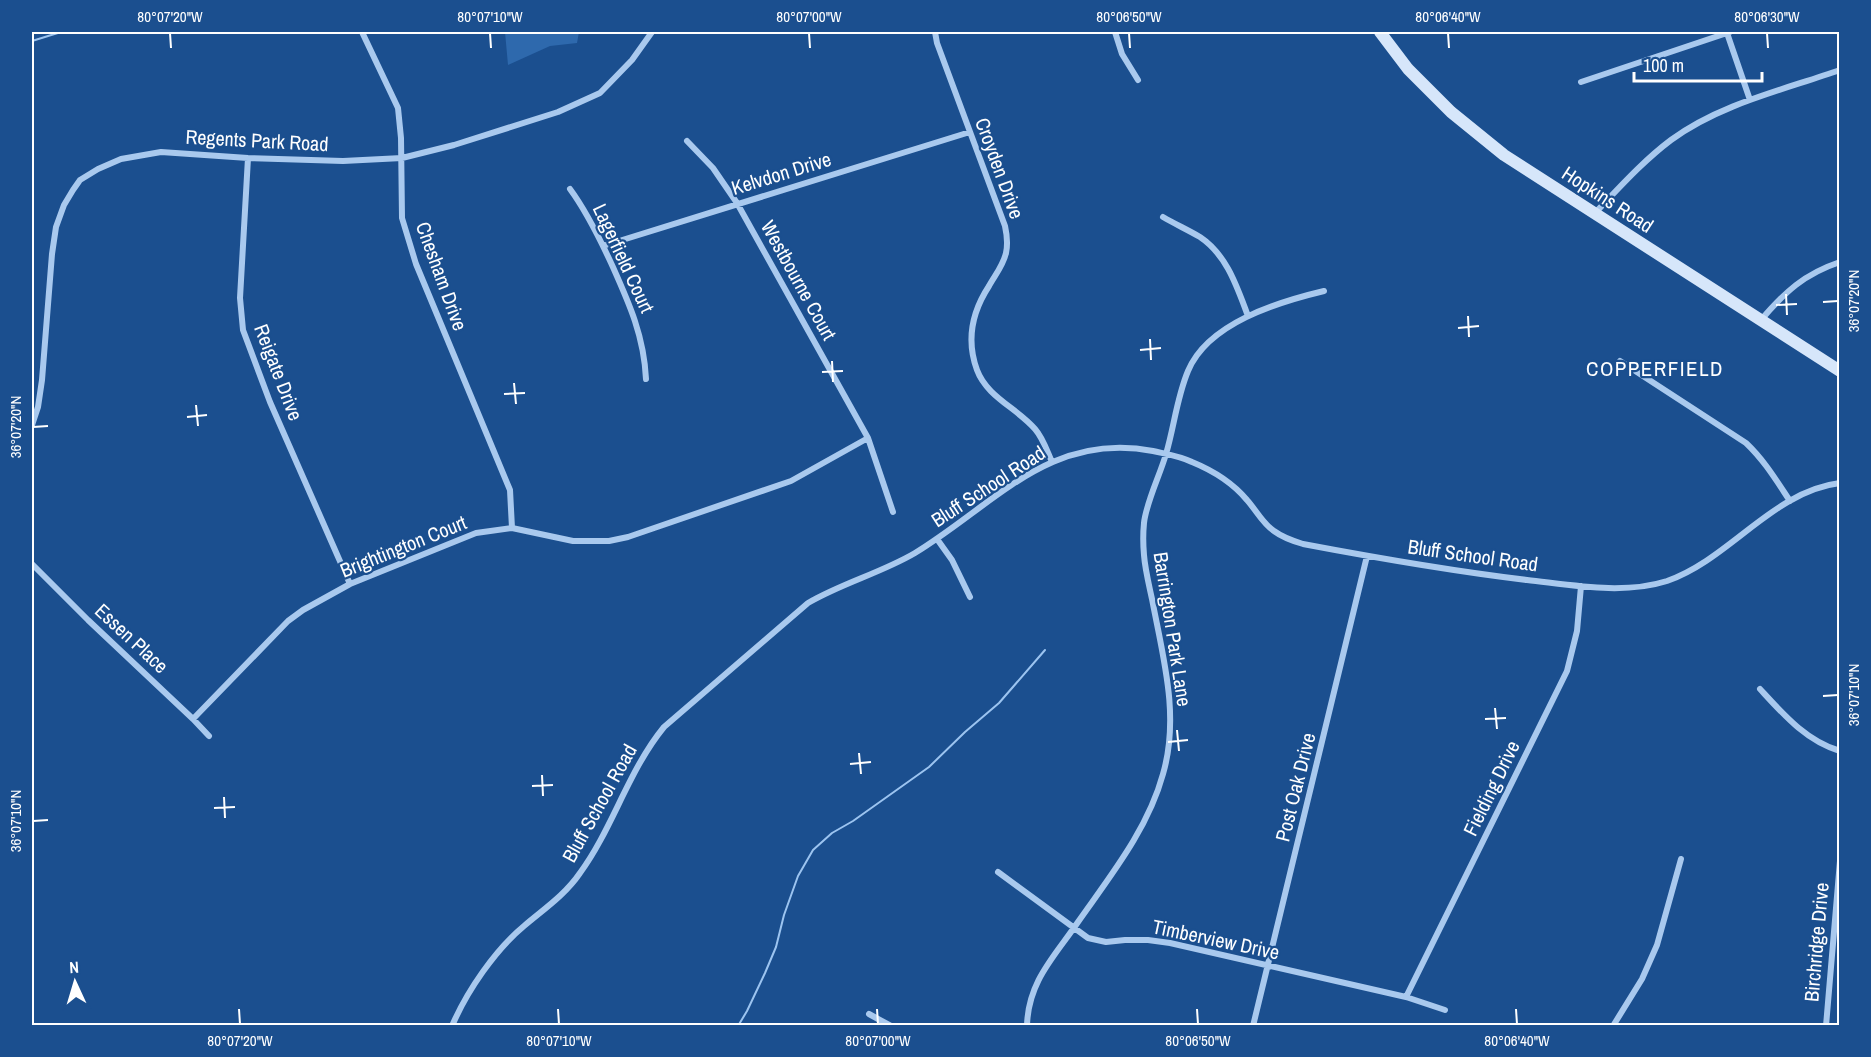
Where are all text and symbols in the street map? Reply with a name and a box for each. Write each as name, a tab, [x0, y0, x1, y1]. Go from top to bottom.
text: 80°07'20"W	[137, 6, 203, 27]
text: 80°07'10"W	[457, 6, 523, 27]
text: 80°07'00"W	[776, 6, 842, 27]
text: 80°06'50"W	[1096, 6, 1162, 27]
text: 80°06'40"W	[1415, 6, 1481, 27]
text: 80°06'30"W	[1734, 6, 1800, 27]
scale bar	[1634, 45, 1762, 83]
text: 100 m	[1643, 53, 1684, 78]
street label: Croyden Drive	[969, 114, 1031, 222]
street label: Regents Park Road	[185, 123, 329, 157]
street label: Kelvdon Drive	[728, 145, 834, 201]
street label: Hopkins Road	[1557, 159, 1659, 239]
street label: Lagerfield Court	[587, 199, 661, 317]
street label: Westbourne Court	[755, 215, 843, 345]
street label: Chesham Drive	[410, 218, 474, 334]
text: 36°07'20"N	[1843, 270, 1864, 332]
street label: Reigate Drive	[248, 320, 310, 424]
district label: COPPERFIELD	[1586, 354, 1724, 383]
text: 36°07'20"N	[5, 396, 26, 458]
street label: Bluff School Road	[926, 439, 1050, 533]
street label: Brightington Court	[336, 508, 471, 584]
street label: Bluff School Road	[1406, 533, 1540, 577]
street label: Barrington Park Lane	[1147, 550, 1199, 708]
street label: Essen Place	[89, 597, 175, 679]
text: 36°07'10"N	[1843, 664, 1864, 726]
street label: Post Oak Drive	[1268, 730, 1322, 844]
street label: Fielding Drive	[1456, 736, 1526, 840]
street label: Bluff School Road	[555, 739, 643, 867]
text: 36°07'10"N	[5, 790, 26, 852]
street label: Birchridge Drive	[1797, 881, 1835, 1003]
street label: Timberview Drive	[1150, 912, 1282, 966]
north arrow	[45, 952, 105, 1012]
text: N	[68, 956, 79, 978]
text: 80°07'20"W	[207, 1030, 273, 1051]
text: 80°07'10"W	[526, 1030, 592, 1051]
text: 80°07'00"W	[845, 1030, 911, 1051]
text: 80°06'50"W	[1165, 1030, 1231, 1051]
text: 80°06'40"W	[1484, 1030, 1550, 1051]

